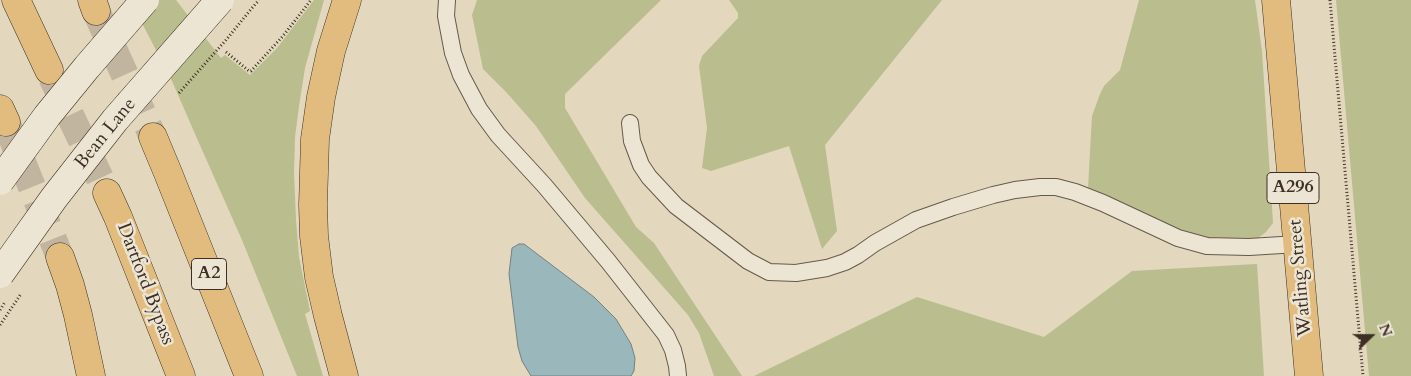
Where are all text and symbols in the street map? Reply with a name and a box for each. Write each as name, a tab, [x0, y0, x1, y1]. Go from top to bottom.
street label: Bean Lane	[70, 94, 142, 174]
road number: A296	[1267, 172, 1319, 204]
street label: Watling Street	[1285, 218, 1317, 338]
street label: Dartford Bypass	[111, 220, 179, 348]
road number: A2	[192, 258, 226, 290]
north arrow	[1346, 311, 1396, 361]
text: N	[1374, 321, 1396, 339]

